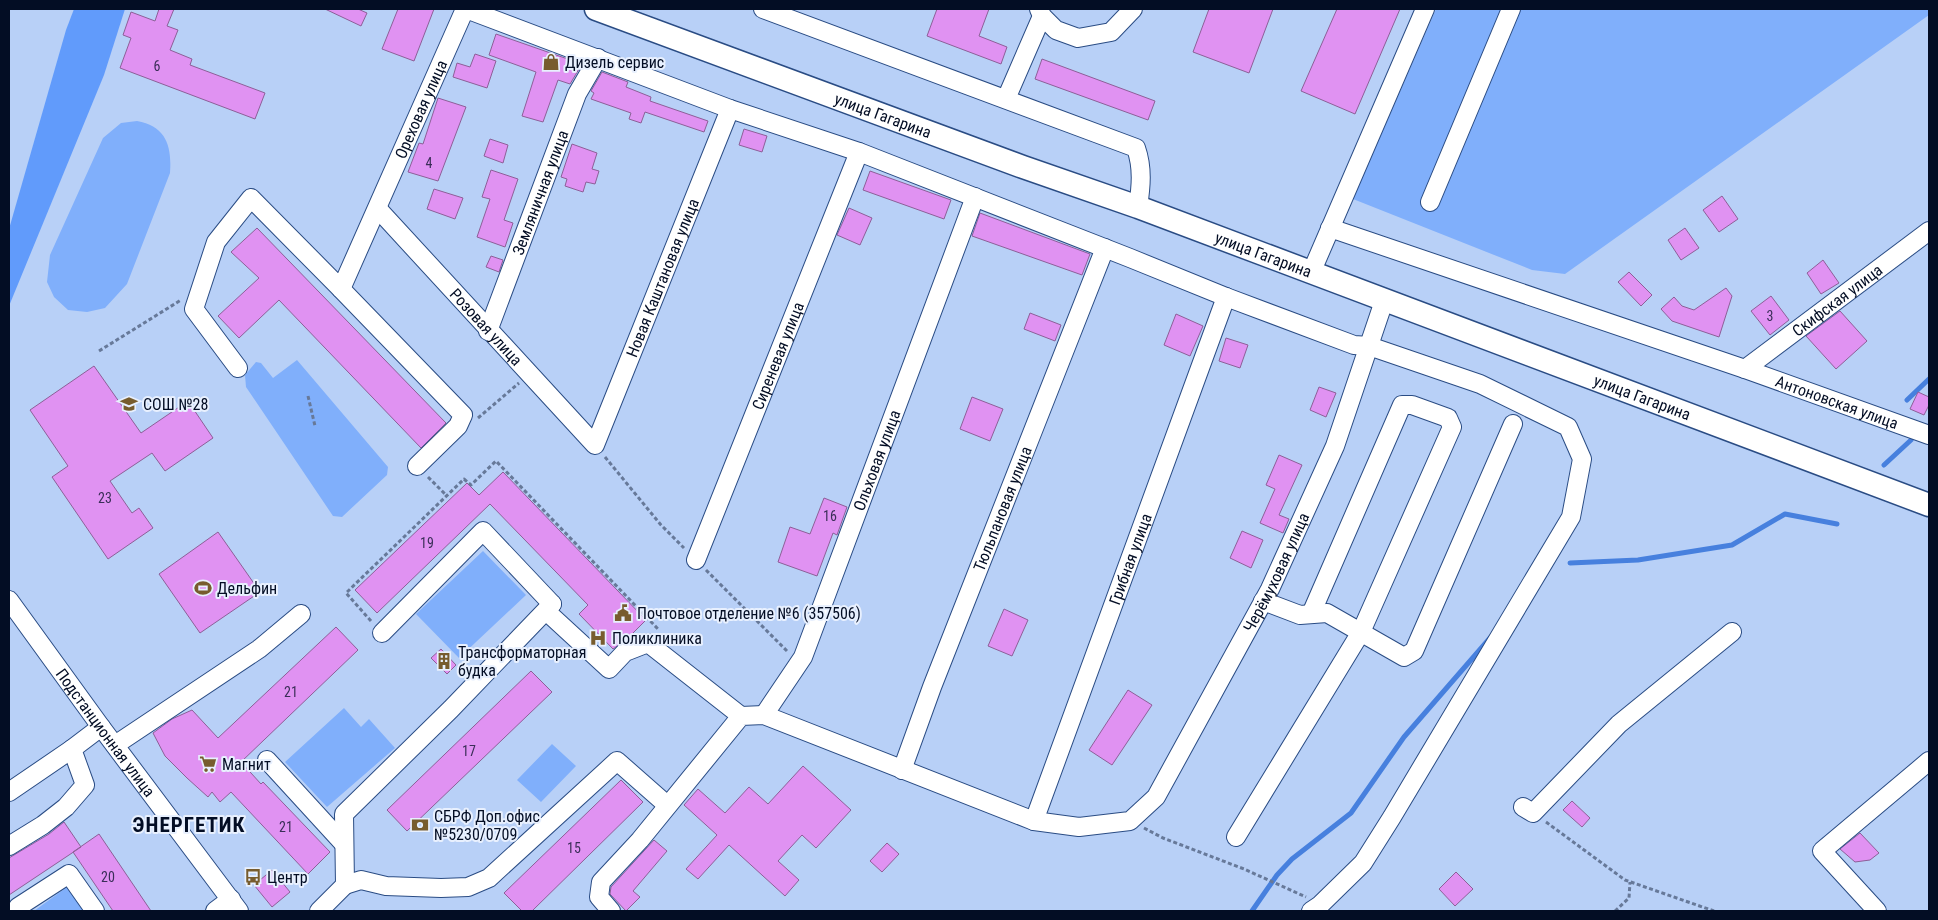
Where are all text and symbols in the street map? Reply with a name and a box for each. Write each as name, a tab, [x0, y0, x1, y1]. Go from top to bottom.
shop icon: Дизель сервис	[541, 52, 561, 72]
place label: Дизель сервис	[565, 53, 664, 72]
street label: Ореховая улица	[391, 57, 451, 162]
house number: 6	[154, 58, 161, 74]
street label: улица Гагарина	[832, 89, 934, 142]
street label: Земляничная улица	[508, 128, 573, 258]
house number: 4	[426, 155, 433, 171]
street label: Новая Каштановая улица	[622, 196, 703, 360]
street label: улица Гагарина	[1212, 228, 1314, 282]
street label: Скифская улица	[1788, 260, 1886, 340]
street label: Розовая улица	[446, 285, 526, 370]
street label: Сиреневая улица	[748, 299, 808, 412]
house number: 3	[1767, 308, 1773, 324]
street label: улица Гагарина	[1591, 371, 1693, 424]
street label: Антоновская улица	[1773, 372, 1901, 433]
school or university icon: СОШ №28	[119, 394, 139, 414]
place label: СОШ №28	[143, 395, 208, 414]
street label: Ольховая улица	[850, 407, 905, 513]
street label: Тюльпановая улица	[970, 444, 1036, 574]
house number: 23	[98, 490, 112, 506]
house number: 16	[823, 508, 837, 524]
street label: Черёмуховая улица	[1239, 510, 1313, 635]
street label: Грибная улица	[1105, 511, 1156, 607]
house number: 19	[420, 535, 434, 551]
sports icon: Дельфин	[193, 578, 213, 598]
place label: Дельфин	[217, 579, 277, 598]
public building icon: Почтовое отделение №6 (357506)	[613, 603, 633, 623]
place label: Почтовое отделение №6 (357506)	[637, 604, 861, 623]
hospital icon: Поликлиника	[588, 628, 608, 648]
place label: Поликлиника	[612, 629, 702, 648]
place label: Трансформаторная будка	[458, 643, 586, 680]
building icon: Трансформаторная будка	[434, 651, 454, 671]
street label: Подстанционная улица	[52, 665, 159, 801]
house number: 21	[284, 684, 298, 700]
house number: 17	[462, 743, 476, 759]
supermarket icon: Магнит	[198, 754, 218, 774]
place label: Магнит	[222, 755, 271, 774]
place label: СБРФ Доп.офис №5230/0709	[434, 807, 540, 844]
district label: ЭНЕРГЕТИК	[133, 813, 245, 837]
bank icon: СБРФ Доп.офис №5230/0709	[410, 815, 430, 835]
house number: 21	[279, 819, 293, 835]
house number: 15	[567, 840, 581, 856]
bus stop icon: Центр	[243, 867, 263, 887]
place label: Центр	[267, 868, 308, 887]
house number: 20	[101, 869, 115, 885]

